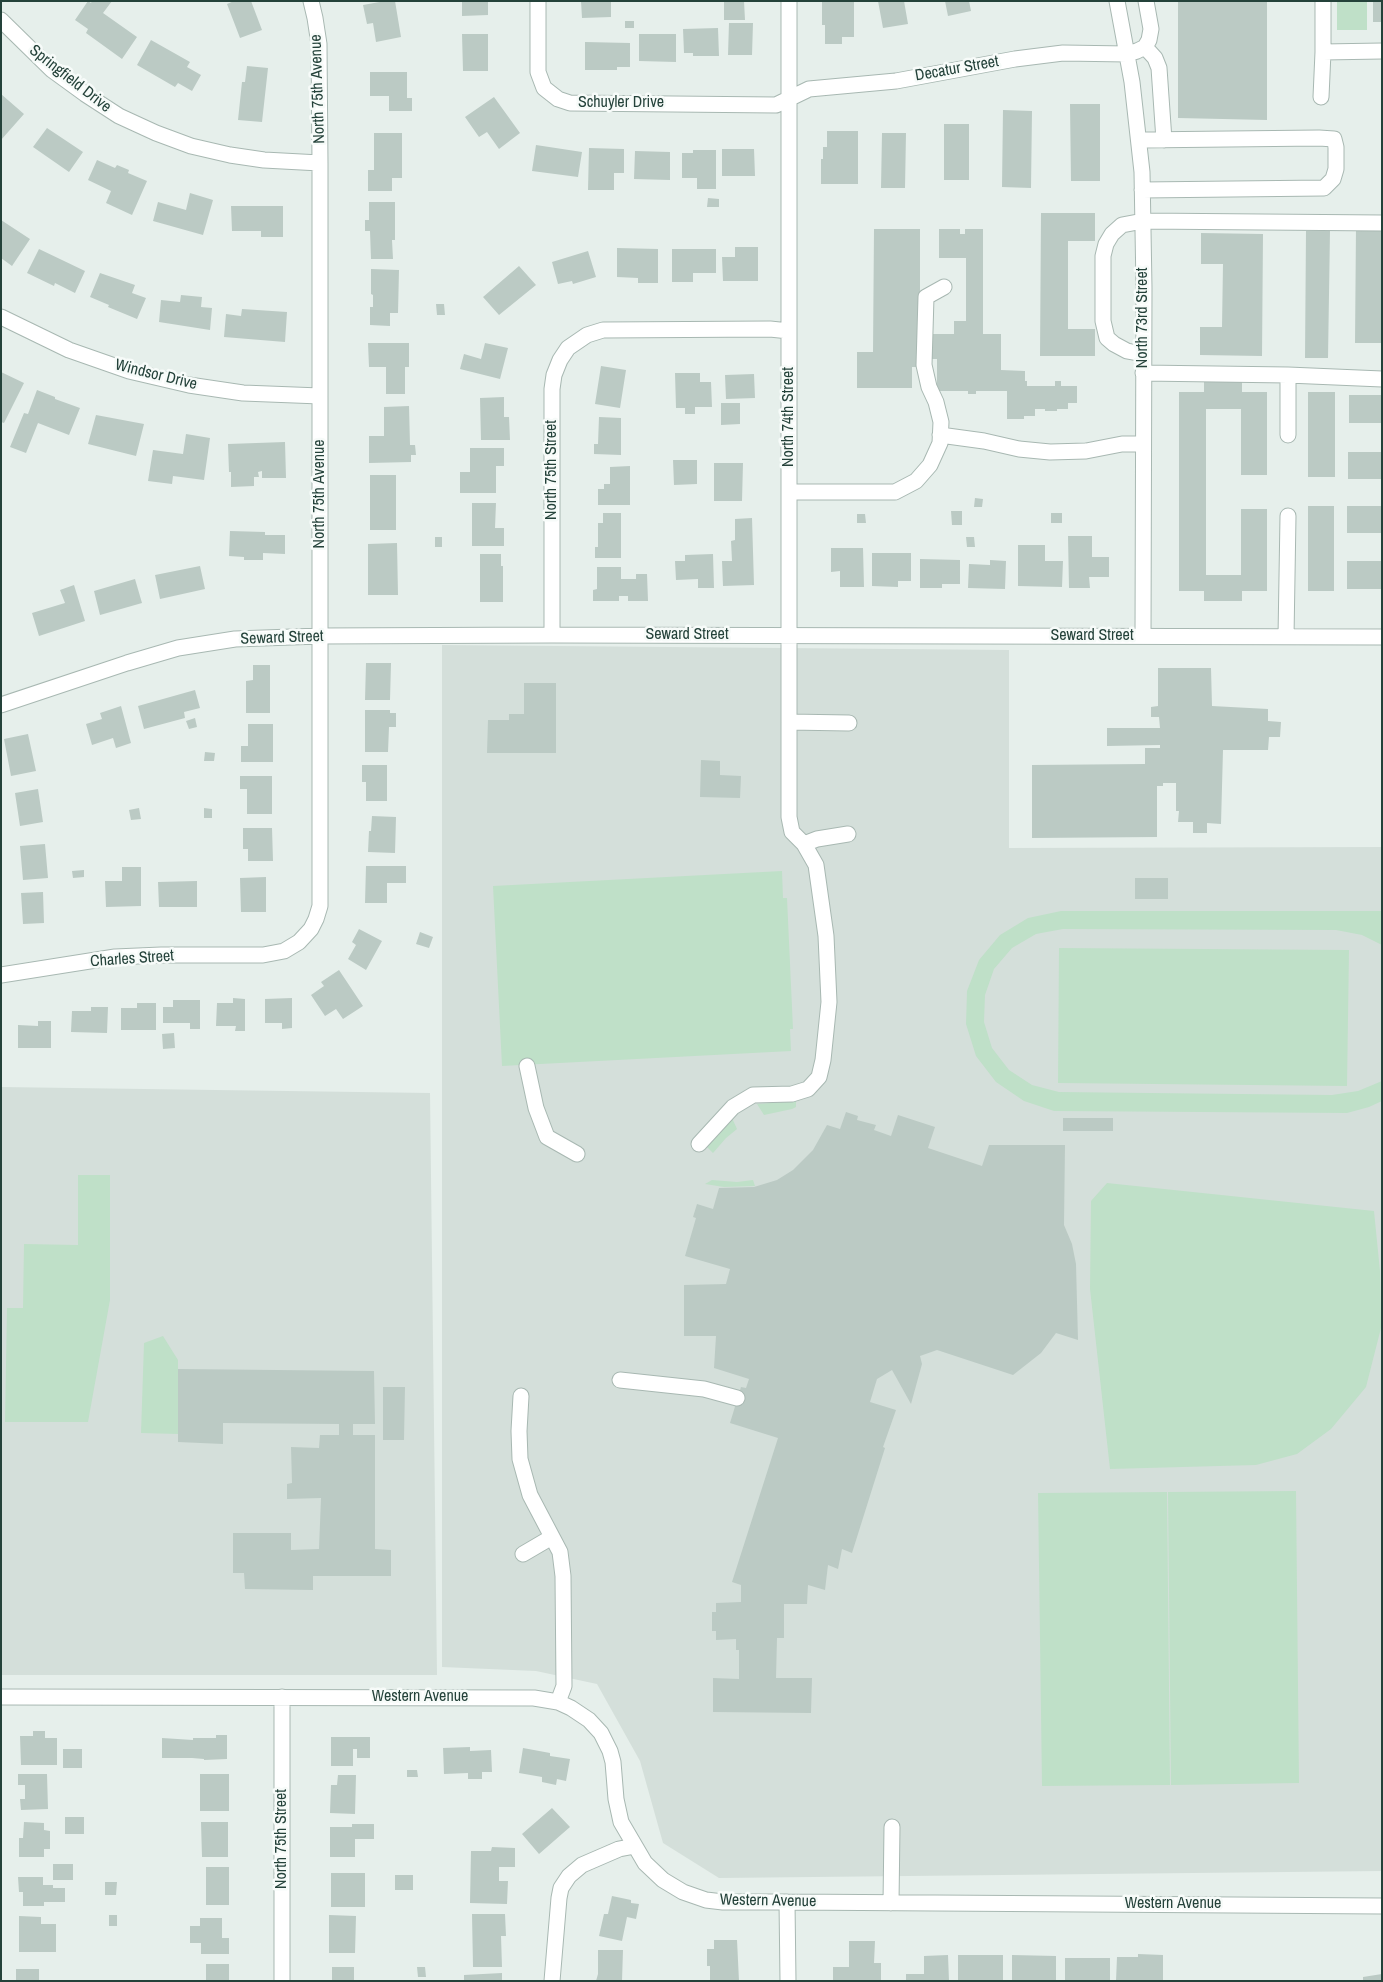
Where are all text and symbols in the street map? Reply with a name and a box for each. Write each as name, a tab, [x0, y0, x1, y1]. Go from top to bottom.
street label: North 75th Avenue	[307, 34, 329, 144]
street label: Springfield Drive	[25, 41, 115, 117]
street label: Decatur Street	[914, 52, 1000, 86]
street label: Schuyler Drive	[578, 93, 664, 113]
street label: North 73rd Street	[1133, 268, 1153, 368]
street label: Windsor Drive	[113, 356, 199, 394]
street label: North 74th Street	[779, 367, 799, 467]
street label: North 75th Street	[542, 420, 562, 520]
street label: North 75th Avenue	[310, 439, 330, 549]
street label: Seward Street	[645, 625, 729, 645]
street label: Seward Street	[1050, 626, 1134, 646]
street label: Seward Street	[240, 627, 324, 649]
street label: Charles Street	[90, 946, 174, 972]
street label: Western Avenue	[372, 1687, 468, 1707]
street label: North 75th Street	[272, 1789, 292, 1889]
street label: Western Avenue	[720, 1891, 816, 1911]
street label: Western Avenue	[1125, 1894, 1221, 1914]

